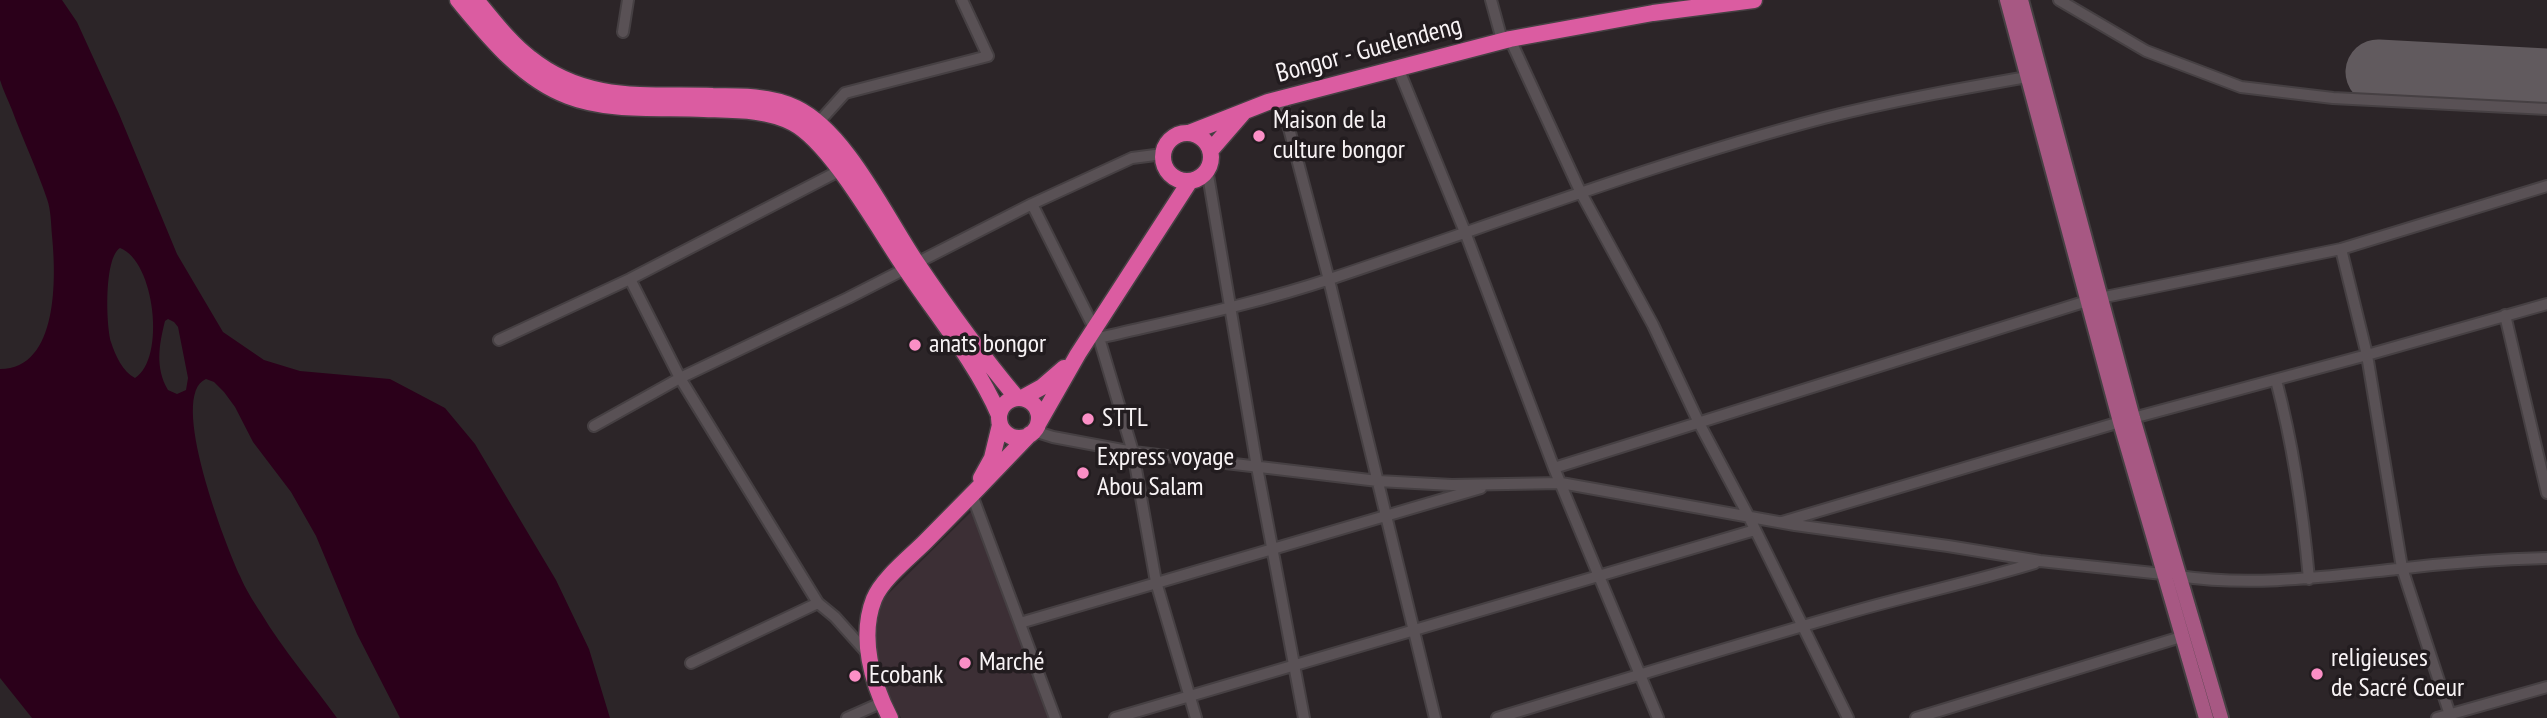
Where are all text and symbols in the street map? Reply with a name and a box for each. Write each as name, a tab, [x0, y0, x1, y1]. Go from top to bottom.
street label: Bongor - Guelendeng	[1273, 10, 1465, 90]
place label: Maison de la culture bongor	[1273, 105, 1405, 166]
marker: Maison de la culture bongor	[1251, 128, 1267, 144]
place label: anats bongor	[929, 329, 1046, 361]
marker: anats bongor	[907, 337, 923, 353]
place label: STTL	[1102, 403, 1148, 435]
marker: STTL	[1080, 411, 1096, 427]
place label: Express voyage Abou Salam	[1097, 442, 1234, 504]
marker: Express voyage Abou Salam	[1075, 465, 1091, 481]
place label: religieuses de Sacré Coeur	[2331, 643, 2464, 704]
place label: Marché	[979, 647, 1045, 679]
marker: Marché	[957, 655, 973, 671]
place label: Ecobank	[869, 660, 943, 692]
marker: religieuses de Sacré Coeur	[2309, 666, 2325, 682]
marker: Ecobank	[847, 668, 863, 684]

